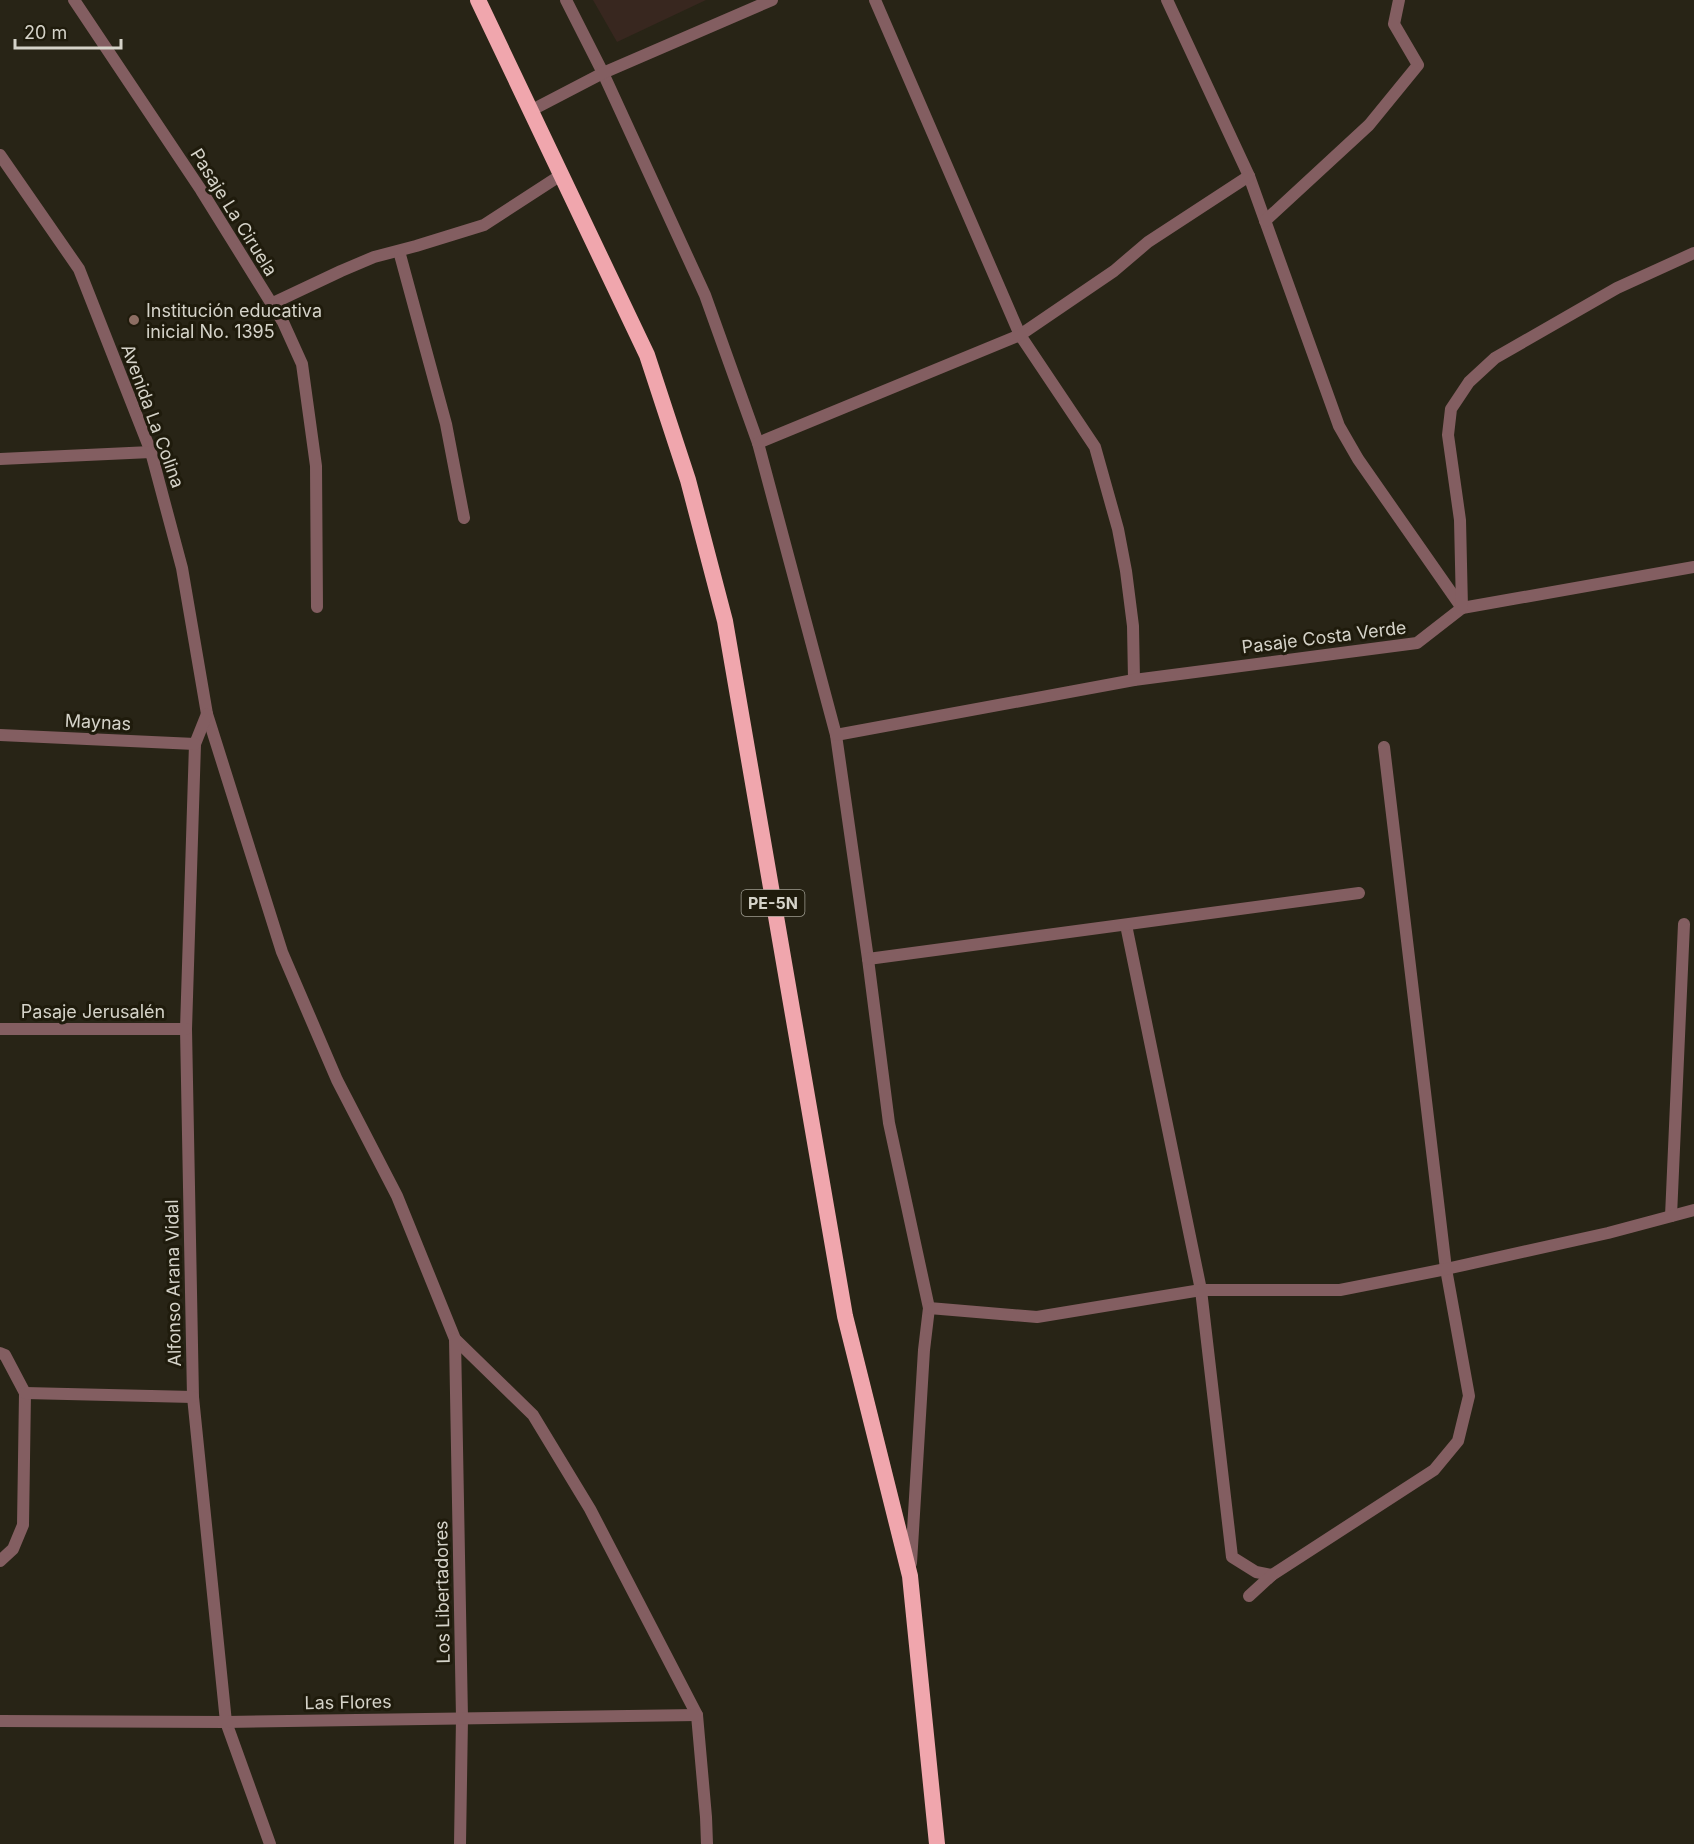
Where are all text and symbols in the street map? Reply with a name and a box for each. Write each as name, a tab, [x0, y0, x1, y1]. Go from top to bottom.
scale bar	[15, 12, 122, 50]
text: 20 m	[24, 22, 67, 43]
street label: Pasaje La Ciruela	[186, 144, 282, 280]
place label: Institución educativa inicial No. 1395	[146, 300, 322, 342]
marker: Institución educativa inicial No. 1395	[127, 313, 141, 327]
street label: Avenida La Colina	[117, 341, 189, 491]
street label: Pasaje Costa Verde	[1240, 616, 1408, 658]
street label: Maynas	[64, 710, 132, 734]
road number: PE-5N	[742, 890, 804, 916]
street label: Pasaje Jerusalén	[21, 1001, 165, 1022]
street label: Alfonso Arana Vidal	[161, 1199, 185, 1367]
street label: Los Libertadores	[430, 1520, 454, 1664]
street label: Las Flores	[304, 1691, 392, 1713]

